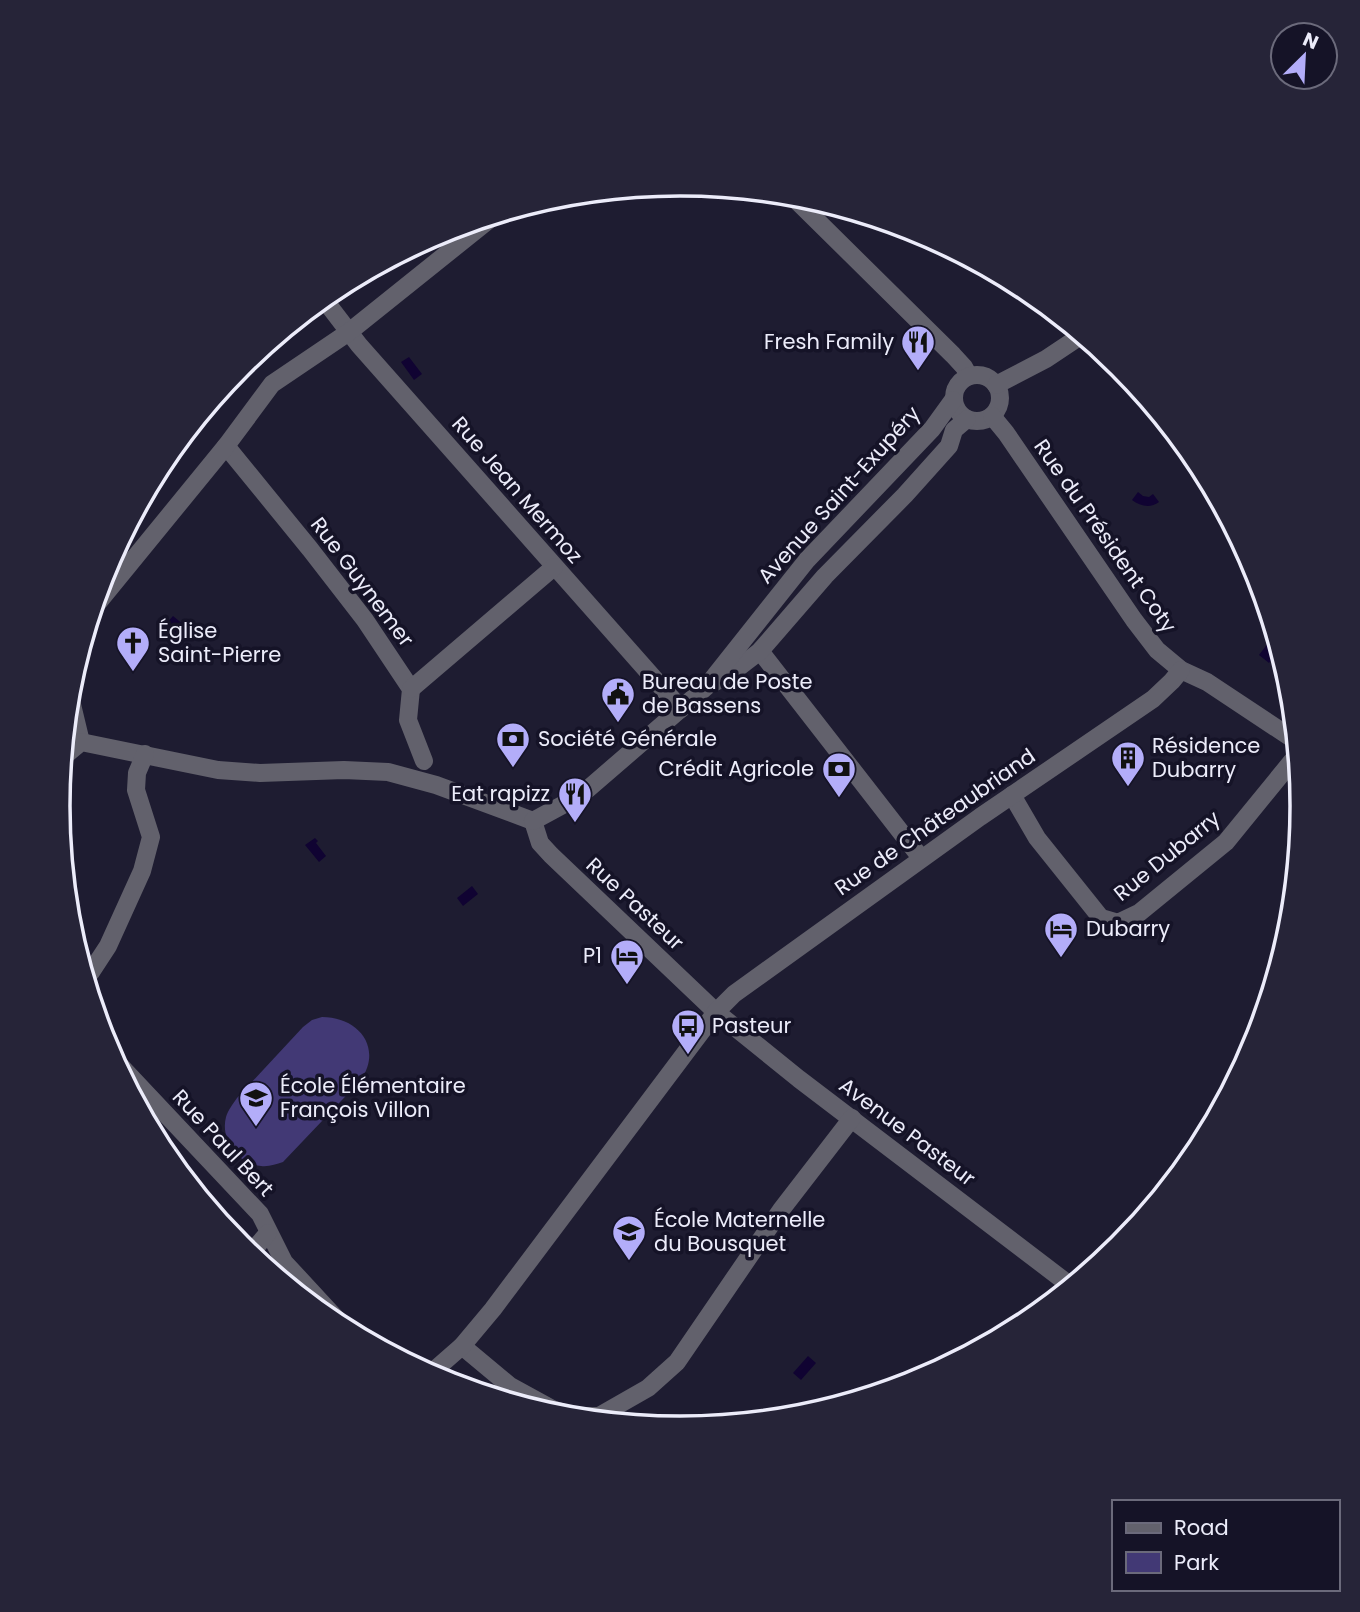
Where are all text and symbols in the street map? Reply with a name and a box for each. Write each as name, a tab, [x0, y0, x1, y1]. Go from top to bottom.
north arrow	[1269, 21, 1339, 91]
text: N	[1299, 26, 1323, 56]
restaurant icon: Fresh Family	[899, 323, 937, 372]
place label: Fresh Family	[764, 327, 894, 356]
street label: Avenue Saint-Exupéry	[751, 399, 926, 590]
street label: Rue Jean Mermoz	[445, 410, 589, 569]
street label: Rue du Président Coty	[1027, 433, 1183, 638]
street label: Rue Guynemer	[304, 511, 421, 653]
place label: Église Saint-Pierre	[158, 616, 281, 669]
church icon: Église Saint-Pierre	[114, 624, 152, 673]
place label: Bureau de Poste de Bassens	[642, 667, 812, 720]
public building icon: Bureau de Poste de Bassens	[599, 675, 637, 724]
bank icon: Société Générale	[494, 720, 532, 769]
place label: Société Générale	[538, 724, 717, 753]
place label: Résidence Dubarry	[1152, 731, 1260, 784]
building icon: Résidence Dubarry	[1109, 739, 1147, 788]
street label: Rue de Châteaubriand	[829, 741, 1041, 902]
bank icon: Crédit Agricole	[820, 750, 858, 799]
place label: Crédit Agricole	[659, 754, 814, 783]
restaurant icon: Eat rapizz	[556, 775, 594, 824]
place label: Eat rapizz	[451, 779, 550, 808]
street label: Rue Dubarry	[1107, 804, 1226, 907]
street label: Rue Pasteur	[580, 851, 691, 957]
hotel icon: Dubarry	[1042, 910, 1080, 959]
place label: Dubarry	[1086, 914, 1170, 943]
hotel icon: P1	[608, 937, 646, 986]
place label: P1	[583, 941, 602, 970]
bus stop icon: Pasteur	[669, 1007, 707, 1056]
place label: Pasteur	[712, 1011, 791, 1040]
place label: École Élémentaire François Villon	[280, 1071, 466, 1124]
street label: Avenue Pasteur	[833, 1071, 982, 1193]
school or university icon: École Élémentaire François Villon	[237, 1079, 275, 1128]
street label: Rue Paul Bert	[166, 1083, 281, 1203]
place label: École Maternelle du Bousquet	[654, 1205, 825, 1258]
school or university icon: École Maternelle du Bousquet	[610, 1213, 648, 1262]
legend	[1112, 1500, 1339, 1591]
text: Road	[1174, 1513, 1229, 1542]
text: Park	[1174, 1548, 1219, 1577]

